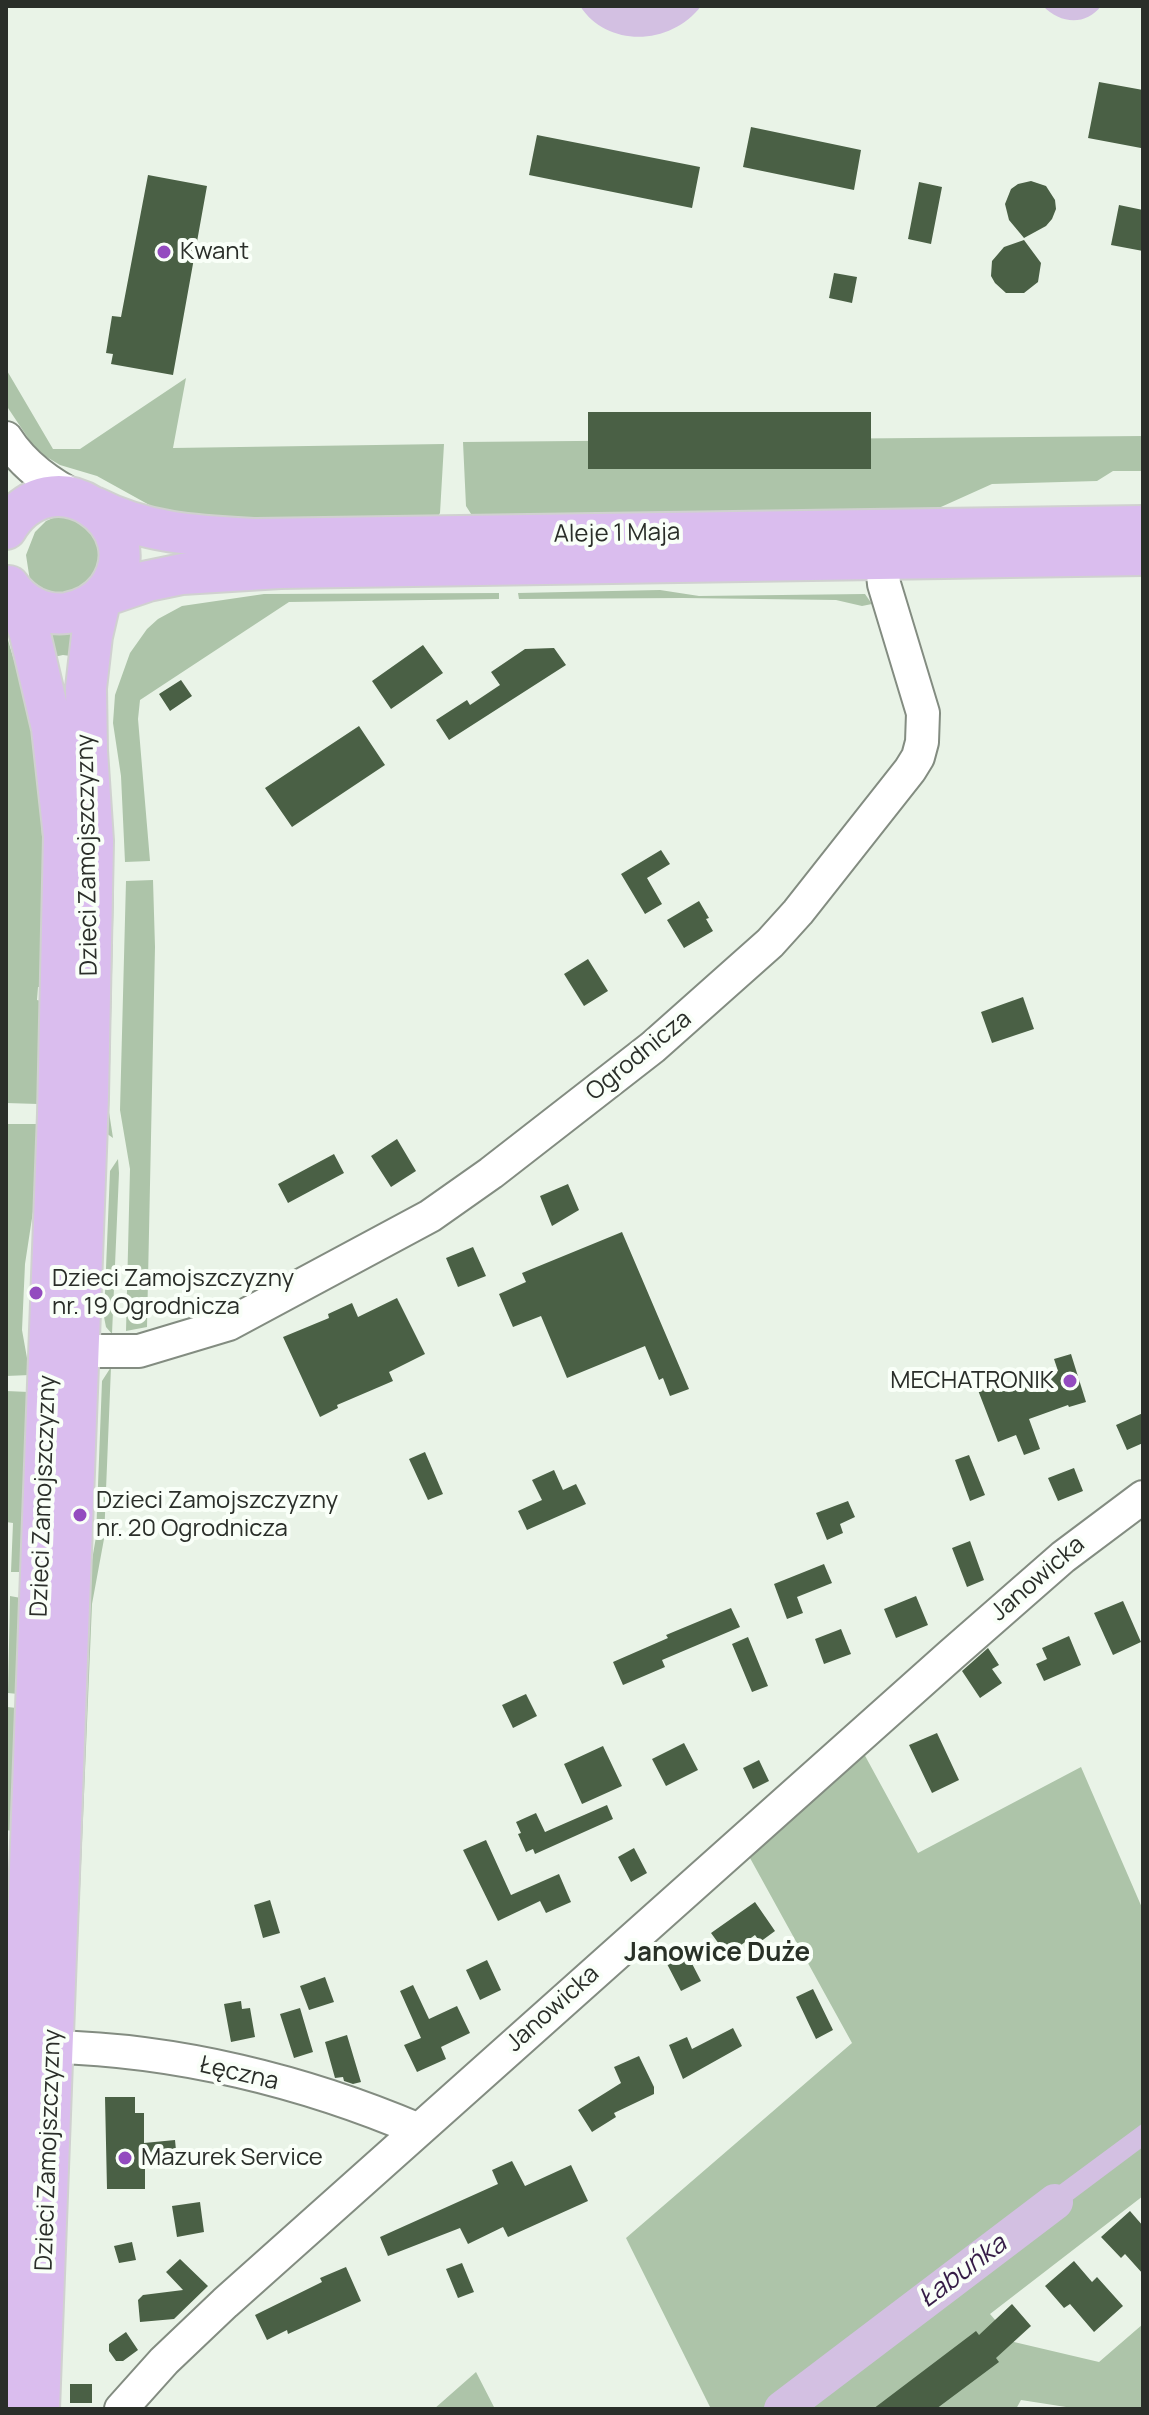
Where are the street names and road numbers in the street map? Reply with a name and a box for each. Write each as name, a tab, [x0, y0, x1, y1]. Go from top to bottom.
street label: Aleje 1 Maja	[553, 518, 681, 550]
street label: Dzieci Zamojszczyzny	[71, 734, 105, 976]
street label: Ogrodnicza	[581, 1005, 697, 1107]
street label: Dzieci Zamojszczyzny	[25, 1375, 63, 1617]
street label: Janowicka	[985, 1530, 1091, 1628]
street label: Janowicka	[501, 1960, 605, 2058]
street label: Dzieci Zamojszczyzny	[30, 2029, 68, 2271]
street label: Łęczna	[197, 2051, 281, 2097]

